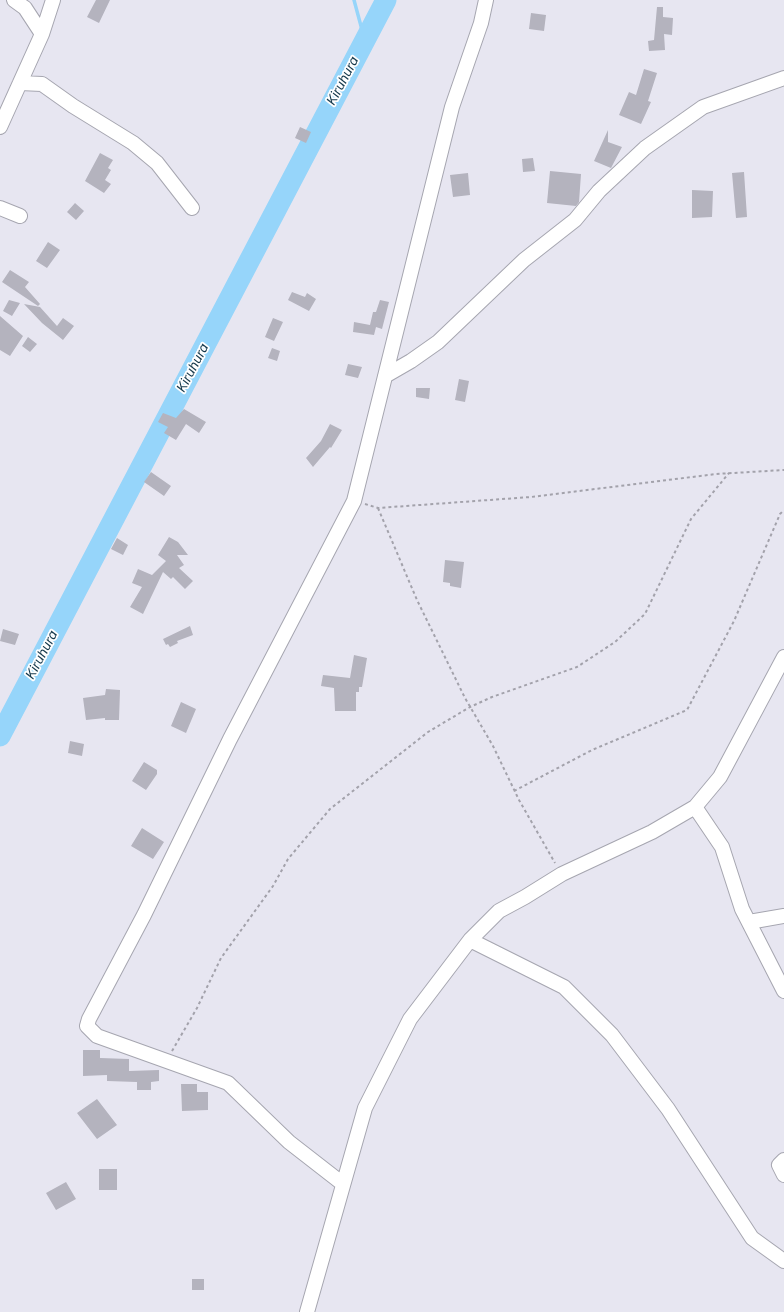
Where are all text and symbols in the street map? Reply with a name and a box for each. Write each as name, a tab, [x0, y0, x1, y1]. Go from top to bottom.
water label: Kiruhura	[324, 54, 362, 108]
water label: Kiruhura	[174, 341, 212, 395]
water label: Kiruhura	[23, 628, 61, 682]

